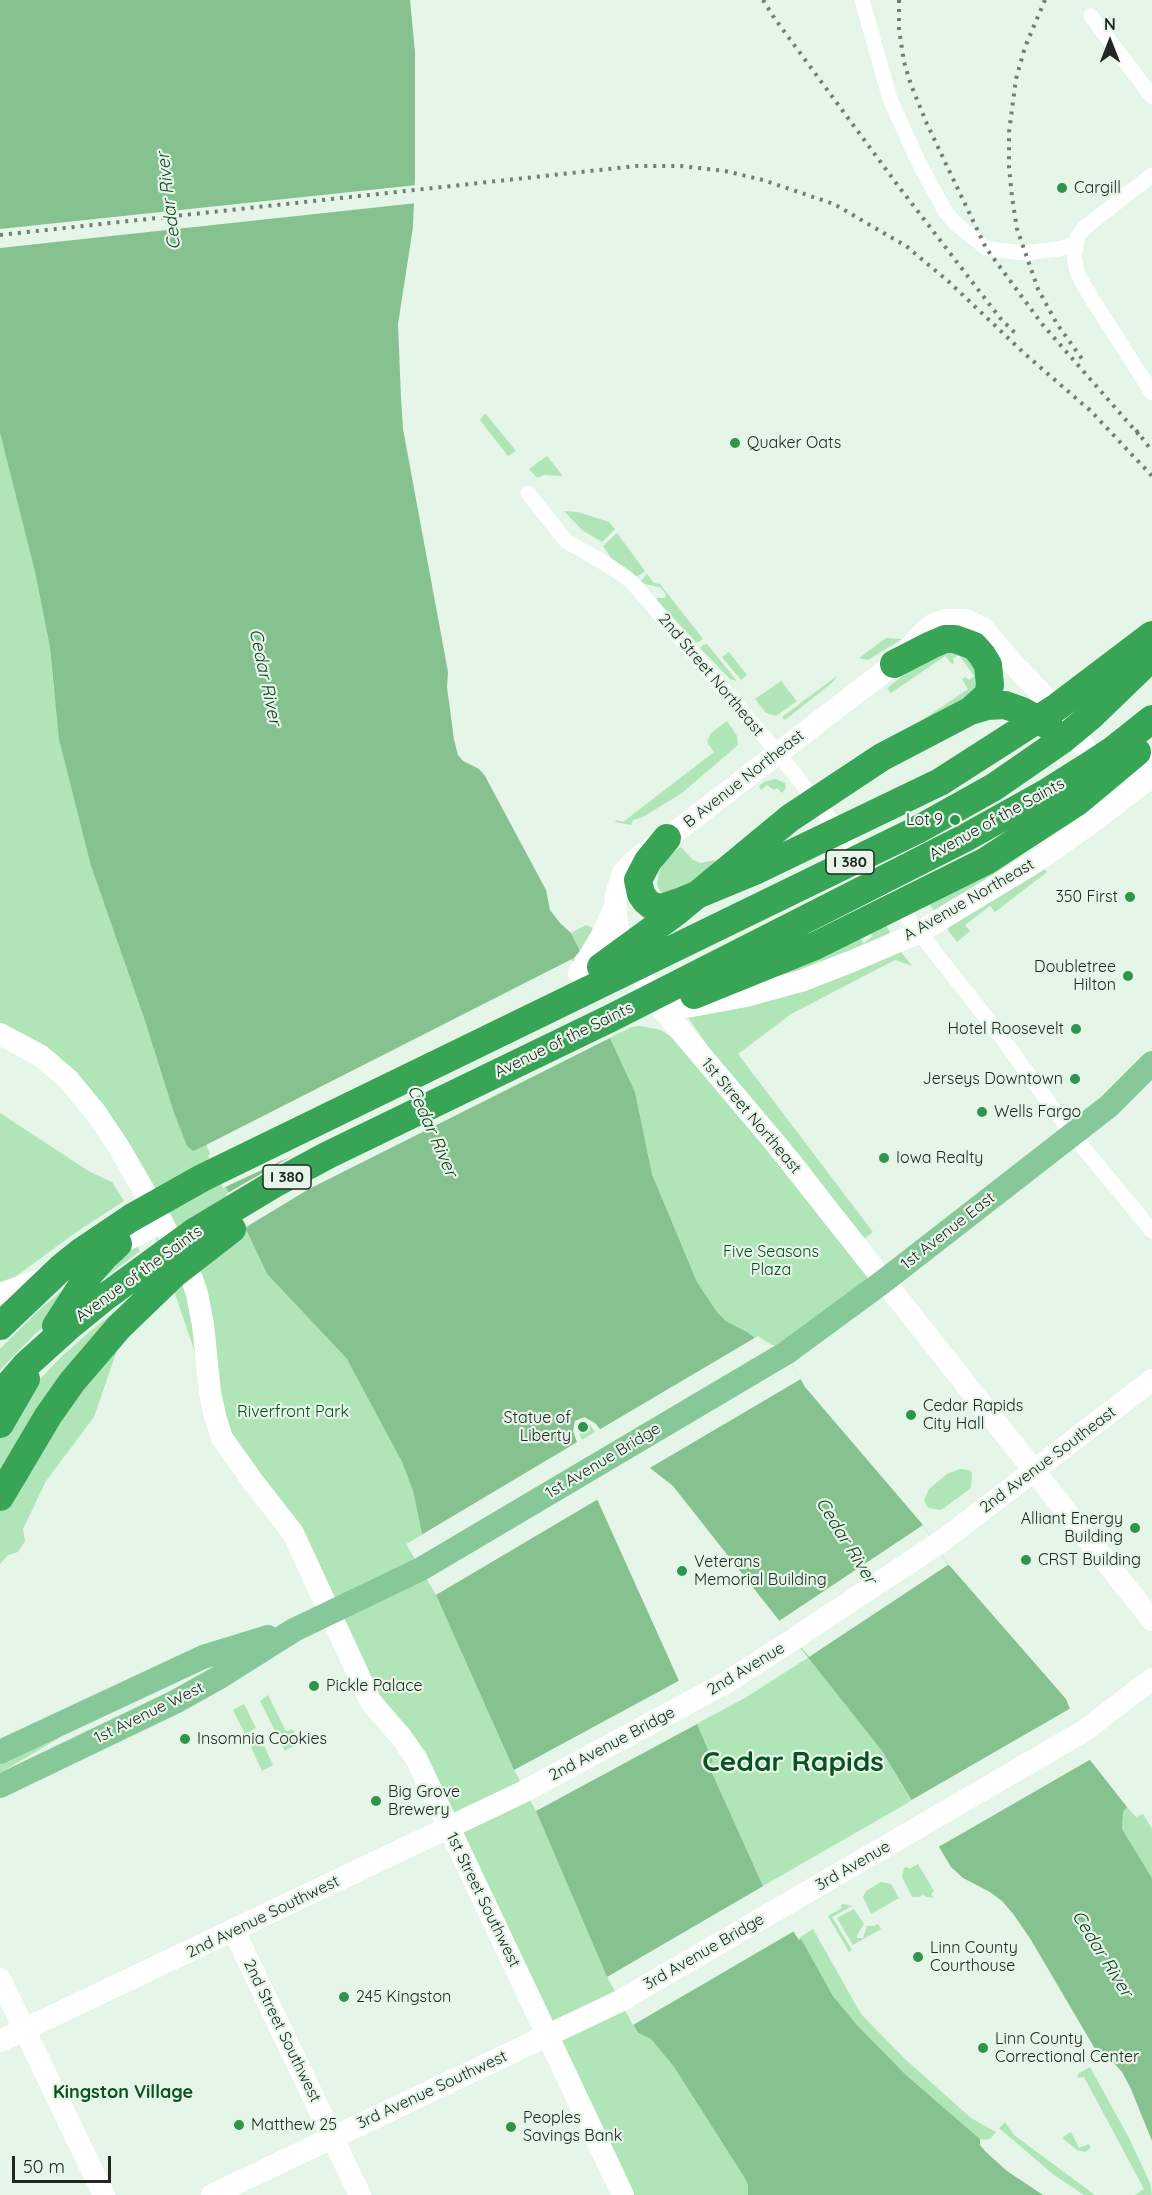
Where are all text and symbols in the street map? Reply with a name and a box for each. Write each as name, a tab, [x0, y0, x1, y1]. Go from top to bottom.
north arrow	[1080, 12, 1140, 72]
text: N	[1104, 14, 1116, 34]
water label: Cedar River	[152, 151, 186, 251]
place label: Cargill	[1074, 178, 1121, 198]
marker: Cargill	[1055, 181, 1069, 195]
place label: Quaker Oats	[747, 433, 841, 453]
marker: Quaker Oats	[728, 436, 742, 450]
street label: 2nd Street Northeast	[654, 610, 768, 740]
water label: Cedar River	[244, 627, 286, 727]
street label: B Avenue Northeast	[680, 726, 808, 832]
street label: Avenue of the Saints	[926, 774, 1068, 864]
place label: Lot 9	[906, 810, 943, 830]
marker: Lot 9	[948, 813, 962, 827]
road number: I 380	[826, 850, 874, 874]
street label: A Avenue Northeast	[900, 855, 1038, 945]
place label: 350 First	[1055, 887, 1118, 907]
marker: 350 First	[1123, 890, 1137, 904]
place label: Doubletree Hilton	[1034, 957, 1116, 995]
marker: Doubletree Hilton	[1121, 969, 1135, 983]
street label: Avenue of the Saints	[492, 998, 636, 1082]
place label: Hotel Roosevelt	[947, 1019, 1064, 1039]
marker: Hotel Roosevelt	[1069, 1022, 1083, 1036]
street label: 1st Street Northeast	[697, 1054, 805, 1178]
place label: Jerseys Downtown	[923, 1069, 1063, 1089]
marker: Jerseys Downtown	[1068, 1072, 1082, 1086]
water label: Cedar River	[402, 1082, 462, 1180]
place label: Wells Fargo	[994, 1102, 1081, 1122]
marker: Wells Fargo	[975, 1105, 989, 1119]
place label: Iowa Realty	[896, 1148, 983, 1168]
marker: Iowa Realty	[877, 1151, 891, 1165]
road number: I 380	[263, 1165, 311, 1189]
street label: 1st Avenue East	[897, 1188, 999, 1274]
street label: Avenue of the Saints	[72, 1222, 206, 1326]
park label: Five Seasons Plaza	[723, 1242, 819, 1280]
place label: Cedar Rapids City Hall	[923, 1396, 1023, 1434]
park label: Riverfront Park	[237, 1402, 349, 1422]
street label: 2nd Avenue Southeast	[976, 1403, 1120, 1517]
place label: Statue of Liberty	[504, 1408, 571, 1446]
marker: Cedar Rapids City Hall	[904, 1408, 918, 1422]
street label: 1st Avenue Bridge	[542, 1419, 664, 1503]
marker: Statue of Liberty	[576, 1420, 590, 1434]
water label: Cedar River	[811, 1494, 881, 1588]
place label: Alliant Energy Building	[1021, 1509, 1123, 1547]
marker: Alliant Energy Building	[1128, 1521, 1142, 1535]
place label: CRST Building	[1038, 1550, 1141, 1570]
place label: Veterans Memorial Building	[694, 1552, 827, 1590]
marker: CRST Building	[1019, 1553, 1033, 1567]
marker: Veterans Memorial Building	[675, 1564, 689, 1578]
street label: 2nd Avenue	[704, 1638, 788, 1700]
place label: Pickle Palace	[326, 1676, 423, 1696]
street label: 1st Avenue West	[91, 1678, 207, 1748]
marker: Pickle Palace	[307, 1679, 321, 1693]
street label: 2nd Avenue Bridge	[546, 1703, 678, 1785]
place label: Insomnia Cookies	[197, 1729, 327, 1749]
marker: Insomnia Cookies	[178, 1732, 192, 1746]
district label: Cedar Rapids	[702, 1746, 884, 1780]
place label: Big Grove Brewery	[388, 1782, 460, 1820]
marker: Big Grove Brewery	[369, 1794, 383, 1808]
street label: 1st Street Southwest	[442, 1829, 524, 1971]
street label: 3rd Avenue	[812, 1837, 894, 1895]
street label: 2nd Avenue Southwest	[184, 1872, 342, 1962]
water label: Cedar River	[1067, 1907, 1137, 2001]
street label: 3rd Avenue Bridge	[640, 1910, 768, 1994]
place label: Linn County Courthouse	[930, 1938, 1018, 1976]
marker: Linn County Courthouse	[911, 1950, 925, 1964]
street label: 2nd Street Southwest	[239, 1956, 325, 2106]
place label: 245 Kingston	[356, 1987, 451, 2007]
marker: 245 Kingston	[337, 1990, 351, 2004]
place label: Linn County Correctional Center	[995, 2029, 1139, 2067]
marker: Linn County Correctional Center	[976, 2041, 990, 2055]
street label: 3rd Avenue Southwest	[354, 2047, 510, 2133]
district label: Kingston Village	[53, 2082, 193, 2104]
place label: Peoples Savings Bank	[523, 2108, 622, 2146]
place label: Matthew 25	[251, 2115, 337, 2135]
marker: Matthew 25	[232, 2118, 246, 2132]
marker: Peoples Savings Bank	[504, 2120, 518, 2134]
scale bar	[15, 2144, 114, 2182]
text: 50 m	[23, 2155, 65, 2178]

